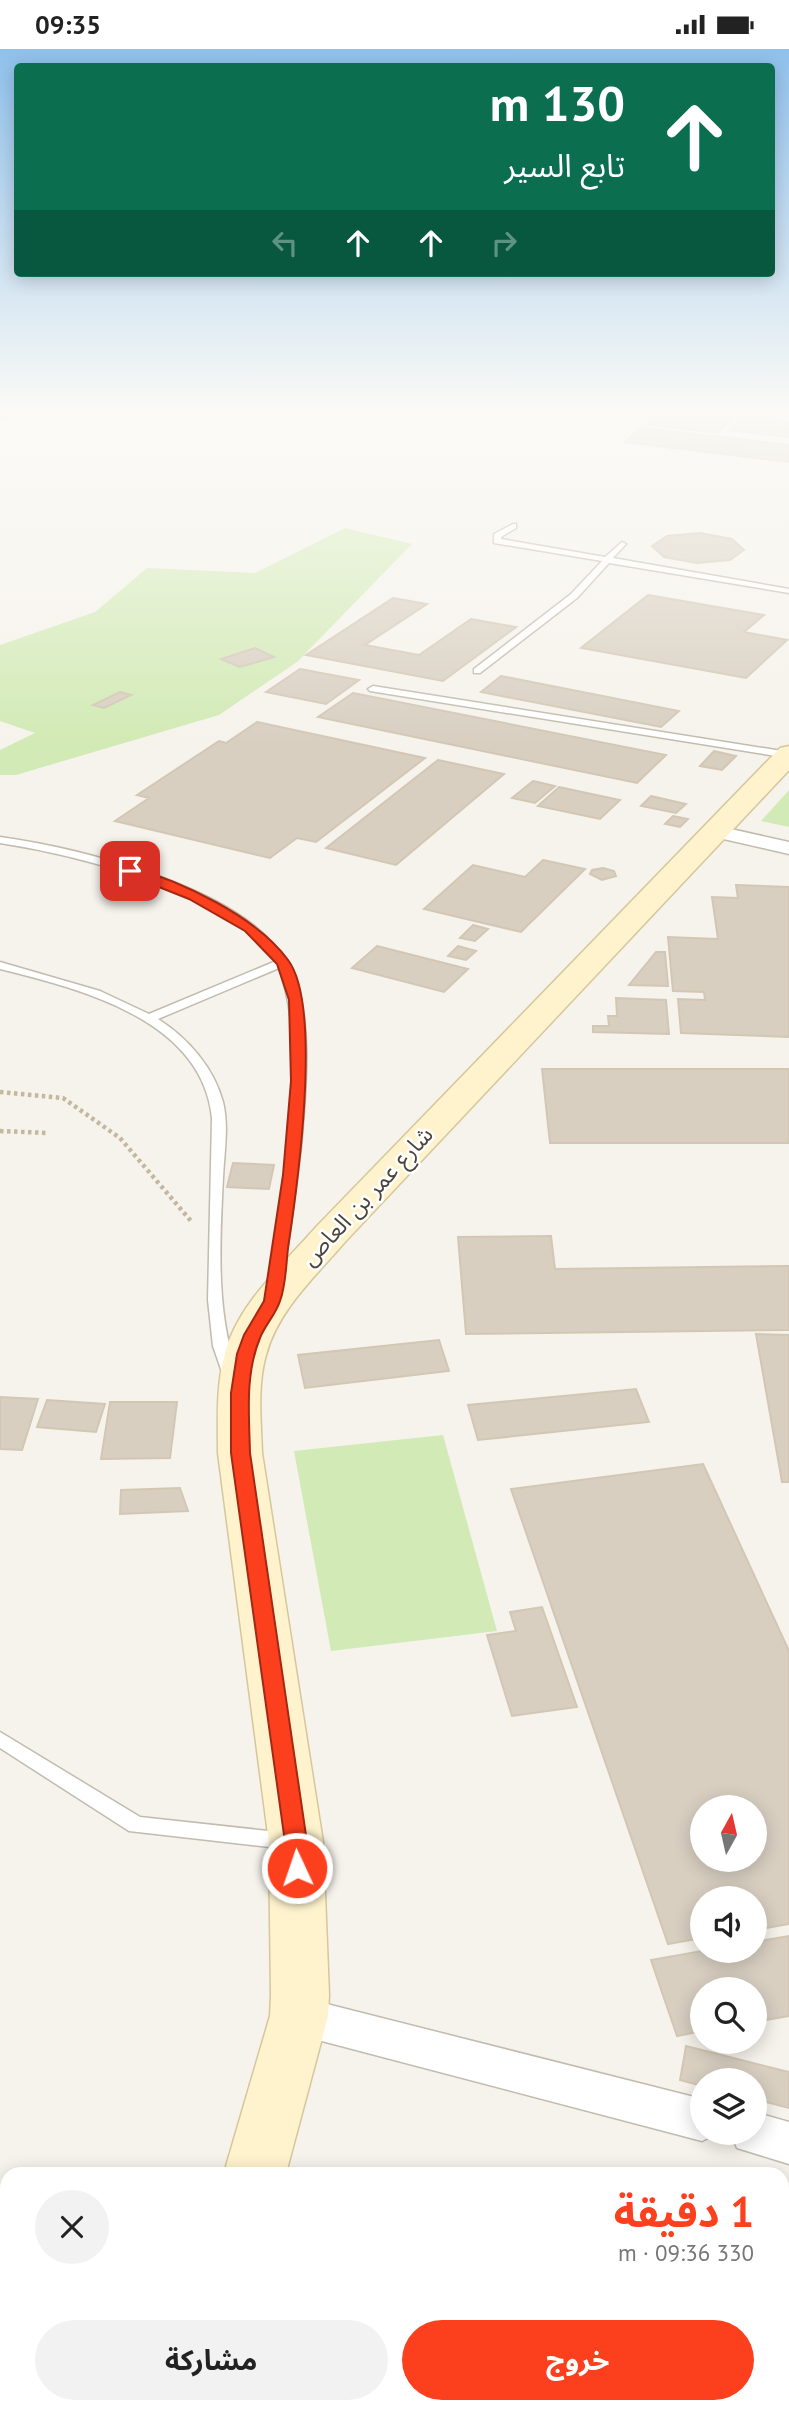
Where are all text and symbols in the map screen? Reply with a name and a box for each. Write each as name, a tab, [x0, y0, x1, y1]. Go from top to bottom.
text: 09:35	[35, 8, 101, 41]
text: 130 m	[490, 71, 625, 135]
icon: ahead	[649, 91, 740, 182]
text: تابع السير	[504, 144, 625, 186]
icon: left	[266, 224, 304, 262]
icon: ahead	[339, 224, 377, 262]
icon: ahead	[412, 224, 450, 262]
icon: right	[485, 224, 523, 262]
pin	[100, 841, 160, 901]
icon: arrive	[111, 852, 149, 890]
street label: شارع عمر بن العاص	[295, 1120, 441, 1274]
north arrow	[690, 1795, 766, 1873]
map controls	[690, 1795, 767, 2145]
position arrow	[260, 1831, 334, 1905]
button: sound	[690, 1886, 767, 1963]
button: search	[690, 1977, 767, 2054]
button: layers	[690, 2068, 767, 2145]
text: 1 دقيقة	[614, 2184, 754, 2239]
button: close	[35, 2190, 109, 2264]
text: 330 m · 09:36	[618, 2238, 754, 2267]
button: مشاركة	[35, 2320, 388, 2400]
button: خروج	[402, 2320, 754, 2400]

